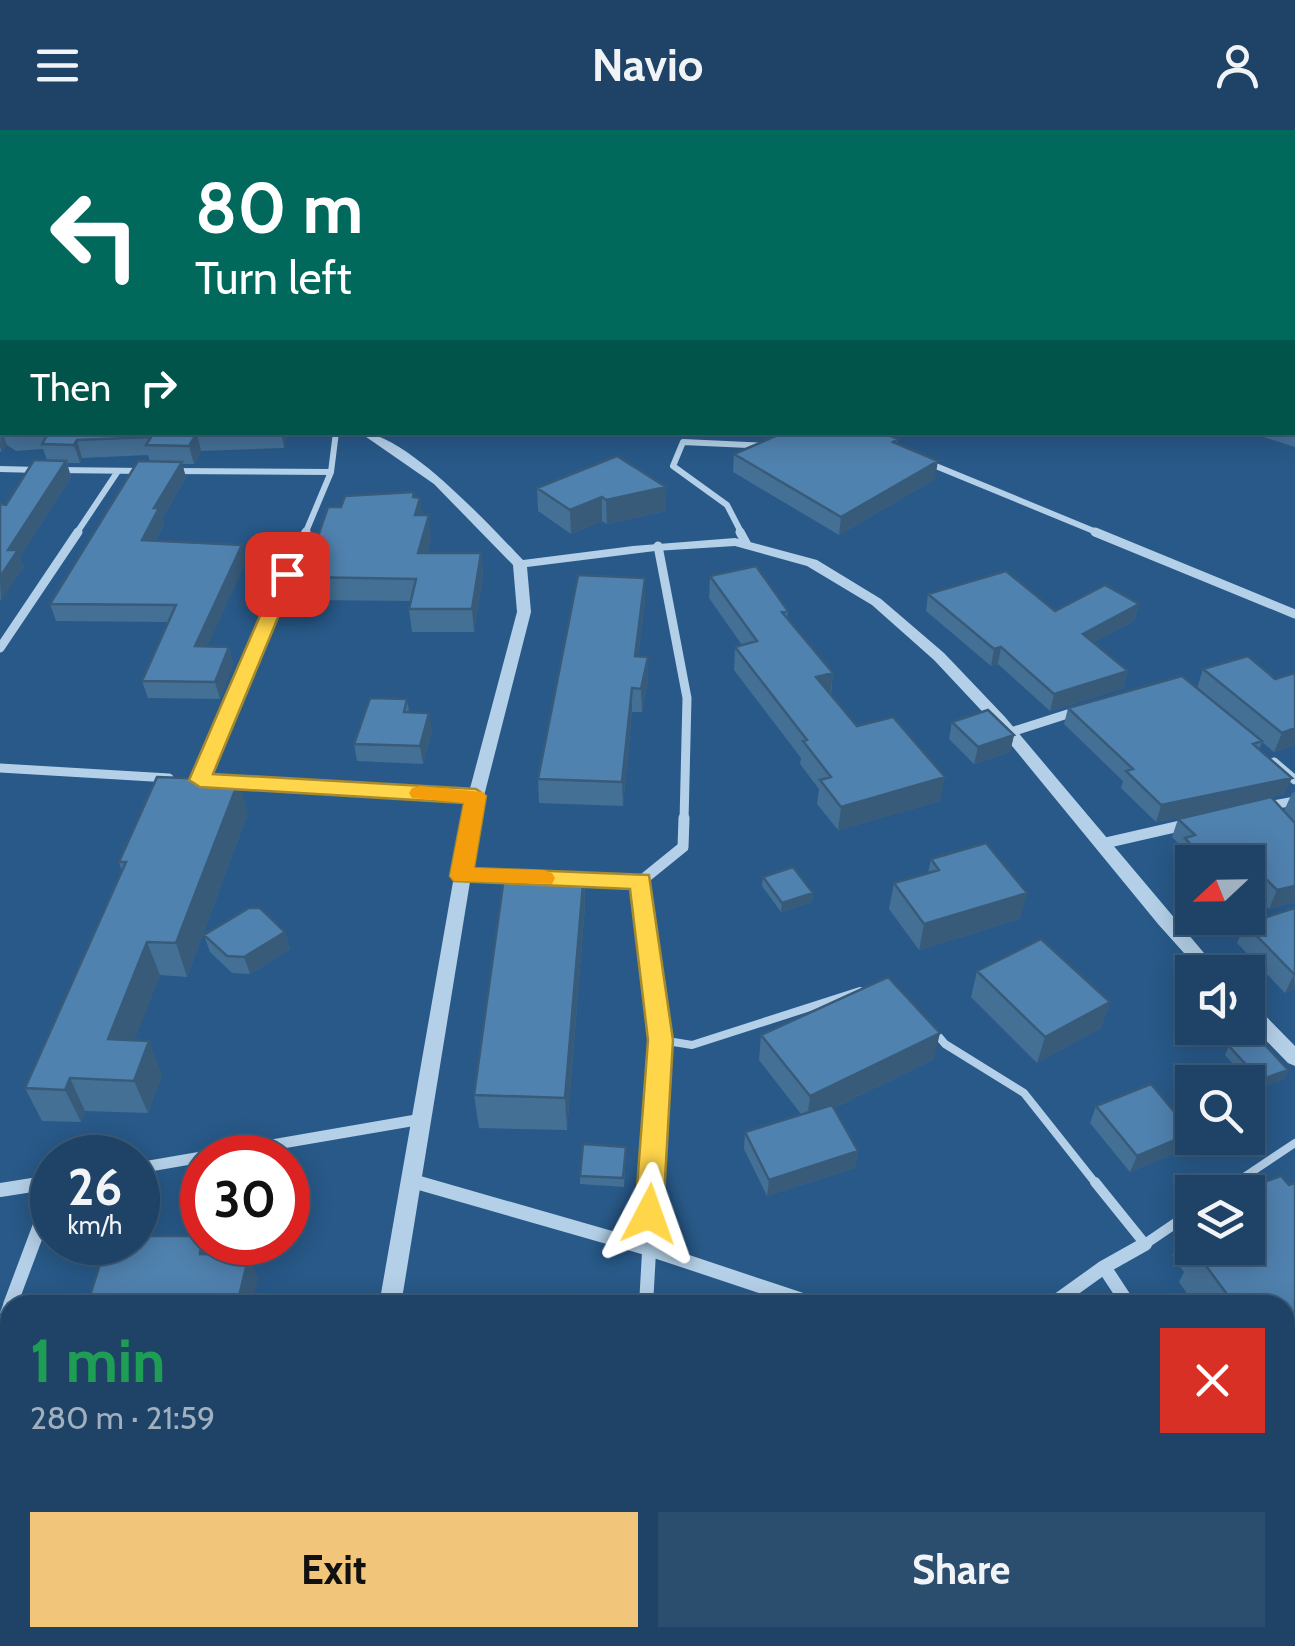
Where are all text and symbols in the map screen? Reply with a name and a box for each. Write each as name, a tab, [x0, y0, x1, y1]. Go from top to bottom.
icon: menu	[30, 38, 85, 93]
text: Navio	[592, 38, 703, 92]
icon: person	[1210, 38, 1265, 93]
text: 80 m	[195, 165, 363, 251]
icon: left	[30, 170, 160, 300]
text: Turn left	[195, 251, 352, 305]
icon: right	[131, 360, 186, 415]
text: Then	[30, 364, 111, 411]
pin	[245, 532, 330, 617]
icon: arrive	[260, 547, 315, 602]
north arrow	[1175, 845, 1265, 935]
map controls	[1175, 845, 1265, 1265]
button: sound	[1175, 955, 1265, 1045]
button: search	[1175, 1065, 1265, 1155]
speed limit sign: 30	[180, 1135, 310, 1265]
text: 26	[68, 1157, 122, 1218]
position arrow	[597, 1162, 701, 1266]
button: layers	[1175, 1175, 1265, 1265]
text: km/h	[68, 1210, 122, 1240]
text: 1 min	[30, 1324, 165, 1397]
button: close	[1160, 1328, 1265, 1433]
text: 280 m · 21:59	[30, 1398, 215, 1437]
button: Exit	[30, 1512, 638, 1627]
button: Share	[658, 1512, 1265, 1627]

